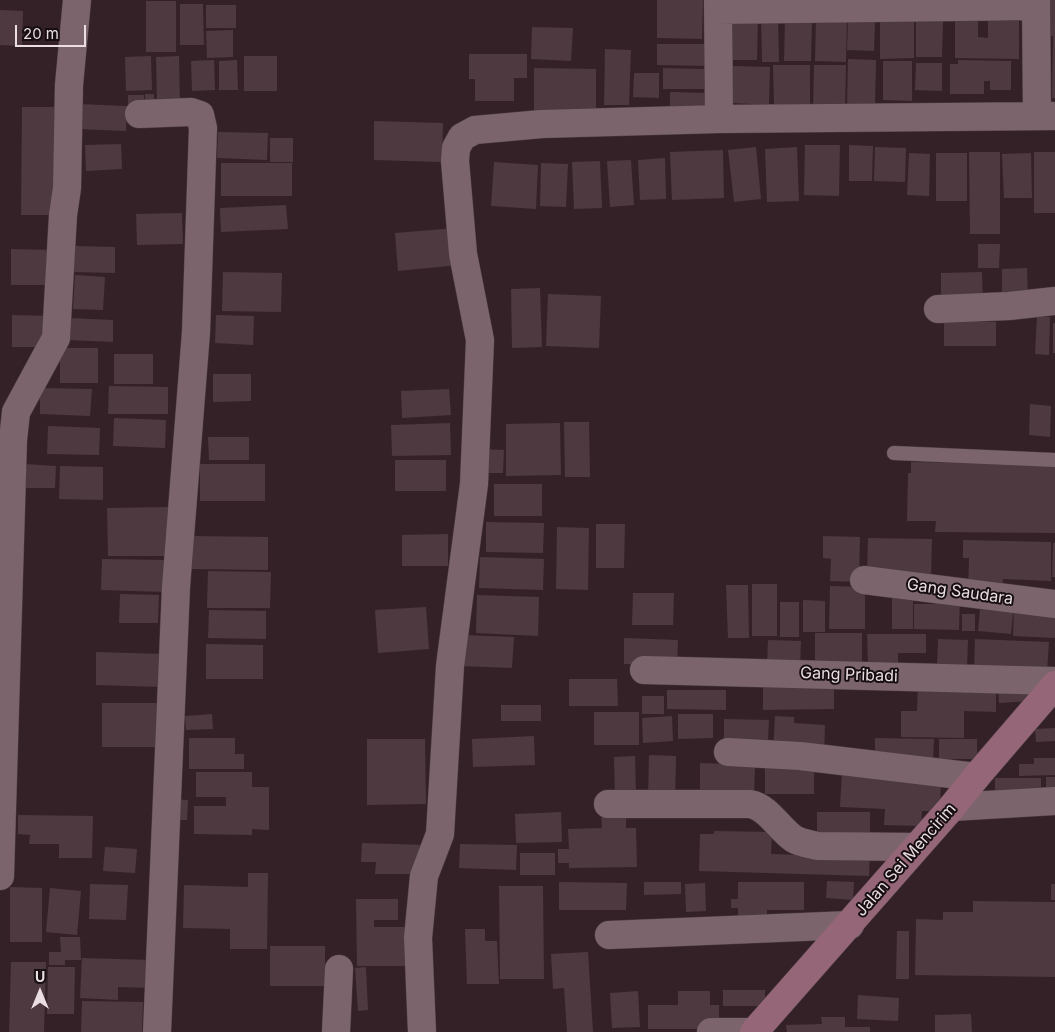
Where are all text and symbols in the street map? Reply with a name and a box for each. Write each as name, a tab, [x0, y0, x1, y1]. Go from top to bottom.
scale bar	[18, 15, 89, 47]
text: 20 m	[23, 24, 59, 43]
street label: Gang Saudara	[906, 575, 1014, 609]
street label: Gang Pribadi	[800, 664, 898, 686]
street label: Jalan Sei Mencirim	[852, 800, 960, 920]
north arrow	[15, 967, 65, 1017]
text: U	[35, 968, 45, 985]

